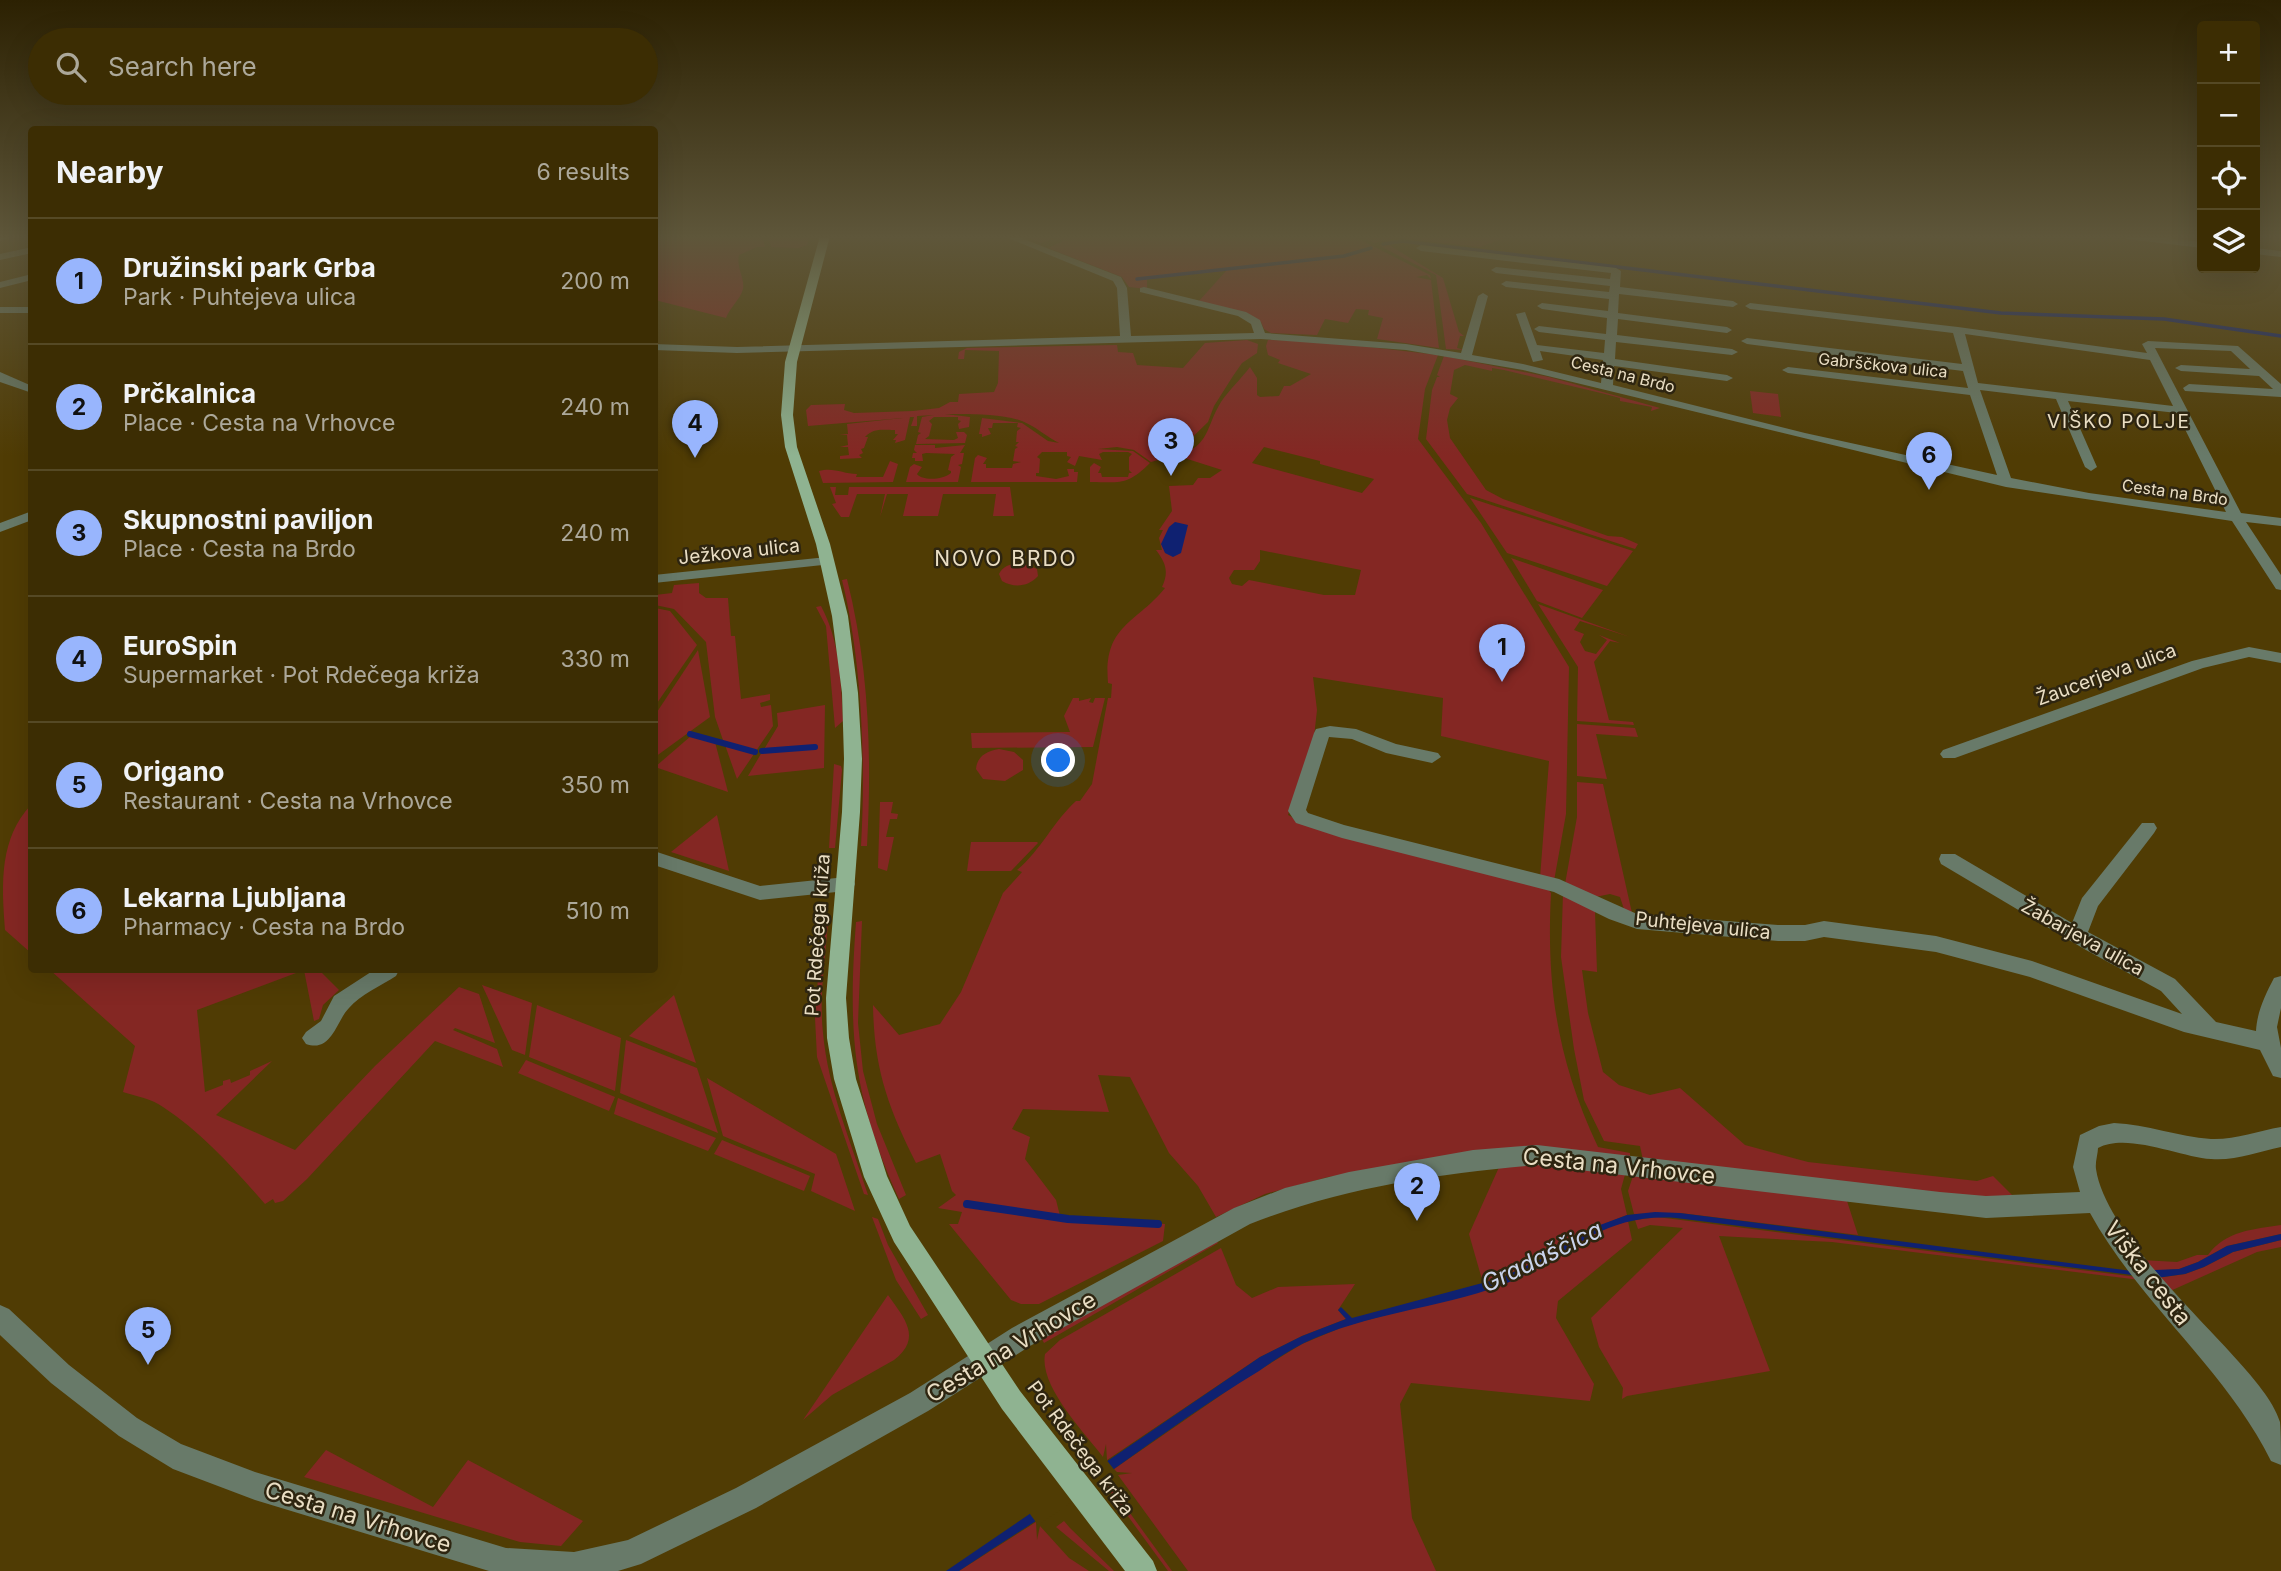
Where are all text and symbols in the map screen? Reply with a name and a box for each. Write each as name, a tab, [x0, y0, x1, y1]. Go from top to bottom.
map controls	[2197, 21, 2260, 273]
button: +	[2197, 21, 2260, 84]
search box	[28, 28, 658, 105]
icon: search	[52, 48, 90, 86]
text: Search here	[108, 51, 257, 82]
button: −	[2197, 84, 2260, 147]
button: locate	[2197, 147, 2260, 210]
text: Nearby	[56, 154, 164, 190]
text: 6 results	[536, 158, 630, 186]
button: layers	[2197, 210, 2260, 273]
text: Družinski park Grba	[123, 252, 376, 283]
text: 1	[74, 267, 84, 295]
text: 200 m	[560, 267, 630, 295]
text: Park · Puhtejeva ulica	[123, 283, 356, 311]
street label: Gabrščkova ulica	[1817, 348, 1949, 382]
street label: Cesta na Brdo	[1569, 351, 1677, 397]
text: Prčkalnica	[123, 378, 256, 409]
text: 2	[72, 393, 86, 421]
text: 240 m	[560, 393, 630, 421]
pin: 4	[672, 400, 718, 458]
text: Place · Cesta na Vrhovce	[123, 409, 396, 437]
district label: VIŠKO POLJE	[2047, 410, 2191, 433]
pin: 3	[1148, 418, 1194, 476]
pin: 6	[1906, 432, 1952, 490]
street label: Cesta na Brdo	[2121, 475, 2229, 509]
text: Skupnostni paviljon	[123, 504, 373, 535]
text: 3	[72, 519, 86, 547]
text: 240 m	[560, 519, 630, 547]
street label: Ježkova ulica	[677, 534, 801, 569]
text: Place · Cesta na Brdo	[123, 535, 356, 563]
district label: NOVO BRDO	[934, 546, 1078, 571]
pin: 1	[1479, 624, 1525, 682]
text: EuroSpin	[123, 630, 238, 661]
street label: Žaucerjeva ulica	[2033, 638, 2179, 710]
text: 4	[71, 645, 87, 673]
text: 330 m	[560, 645, 630, 673]
text: Supermarket · Pot Rdečega križa	[123, 661, 480, 689]
your location	[1041, 743, 1075, 777]
text: Origano	[123, 756, 225, 787]
text: 5	[72, 771, 86, 799]
text: 350 m	[561, 771, 630, 799]
text: Restaurant · Cesta na Vrhovce	[123, 787, 453, 815]
street label: Pot Rdečega križa	[800, 853, 835, 1017]
text: Lekarna Ljubljana	[123, 882, 346, 913]
street label: Žabarjeva ulica	[2017, 894, 2148, 981]
text: 6	[72, 897, 86, 925]
text: 510 m	[566, 897, 630, 925]
street label: Puhtejeva ulica	[1634, 907, 1772, 944]
text: Pharmacy · Cesta na Brdo	[123, 913, 405, 941]
street label: Cesta na Vrhovce	[1521, 1142, 1717, 1190]
pin: 2	[1394, 1163, 1440, 1221]
water label: Gradaščica	[1476, 1215, 1607, 1298]
street label: Viška cesta	[2099, 1215, 2197, 1331]
street label: Cesta na Vrhovce	[921, 1285, 1101, 1409]
pin: 5	[125, 1307, 171, 1365]
street label: Pot Rdečega križa	[1022, 1376, 1139, 1520]
street label: Cesta na Vrhovce	[262, 1475, 454, 1559]

